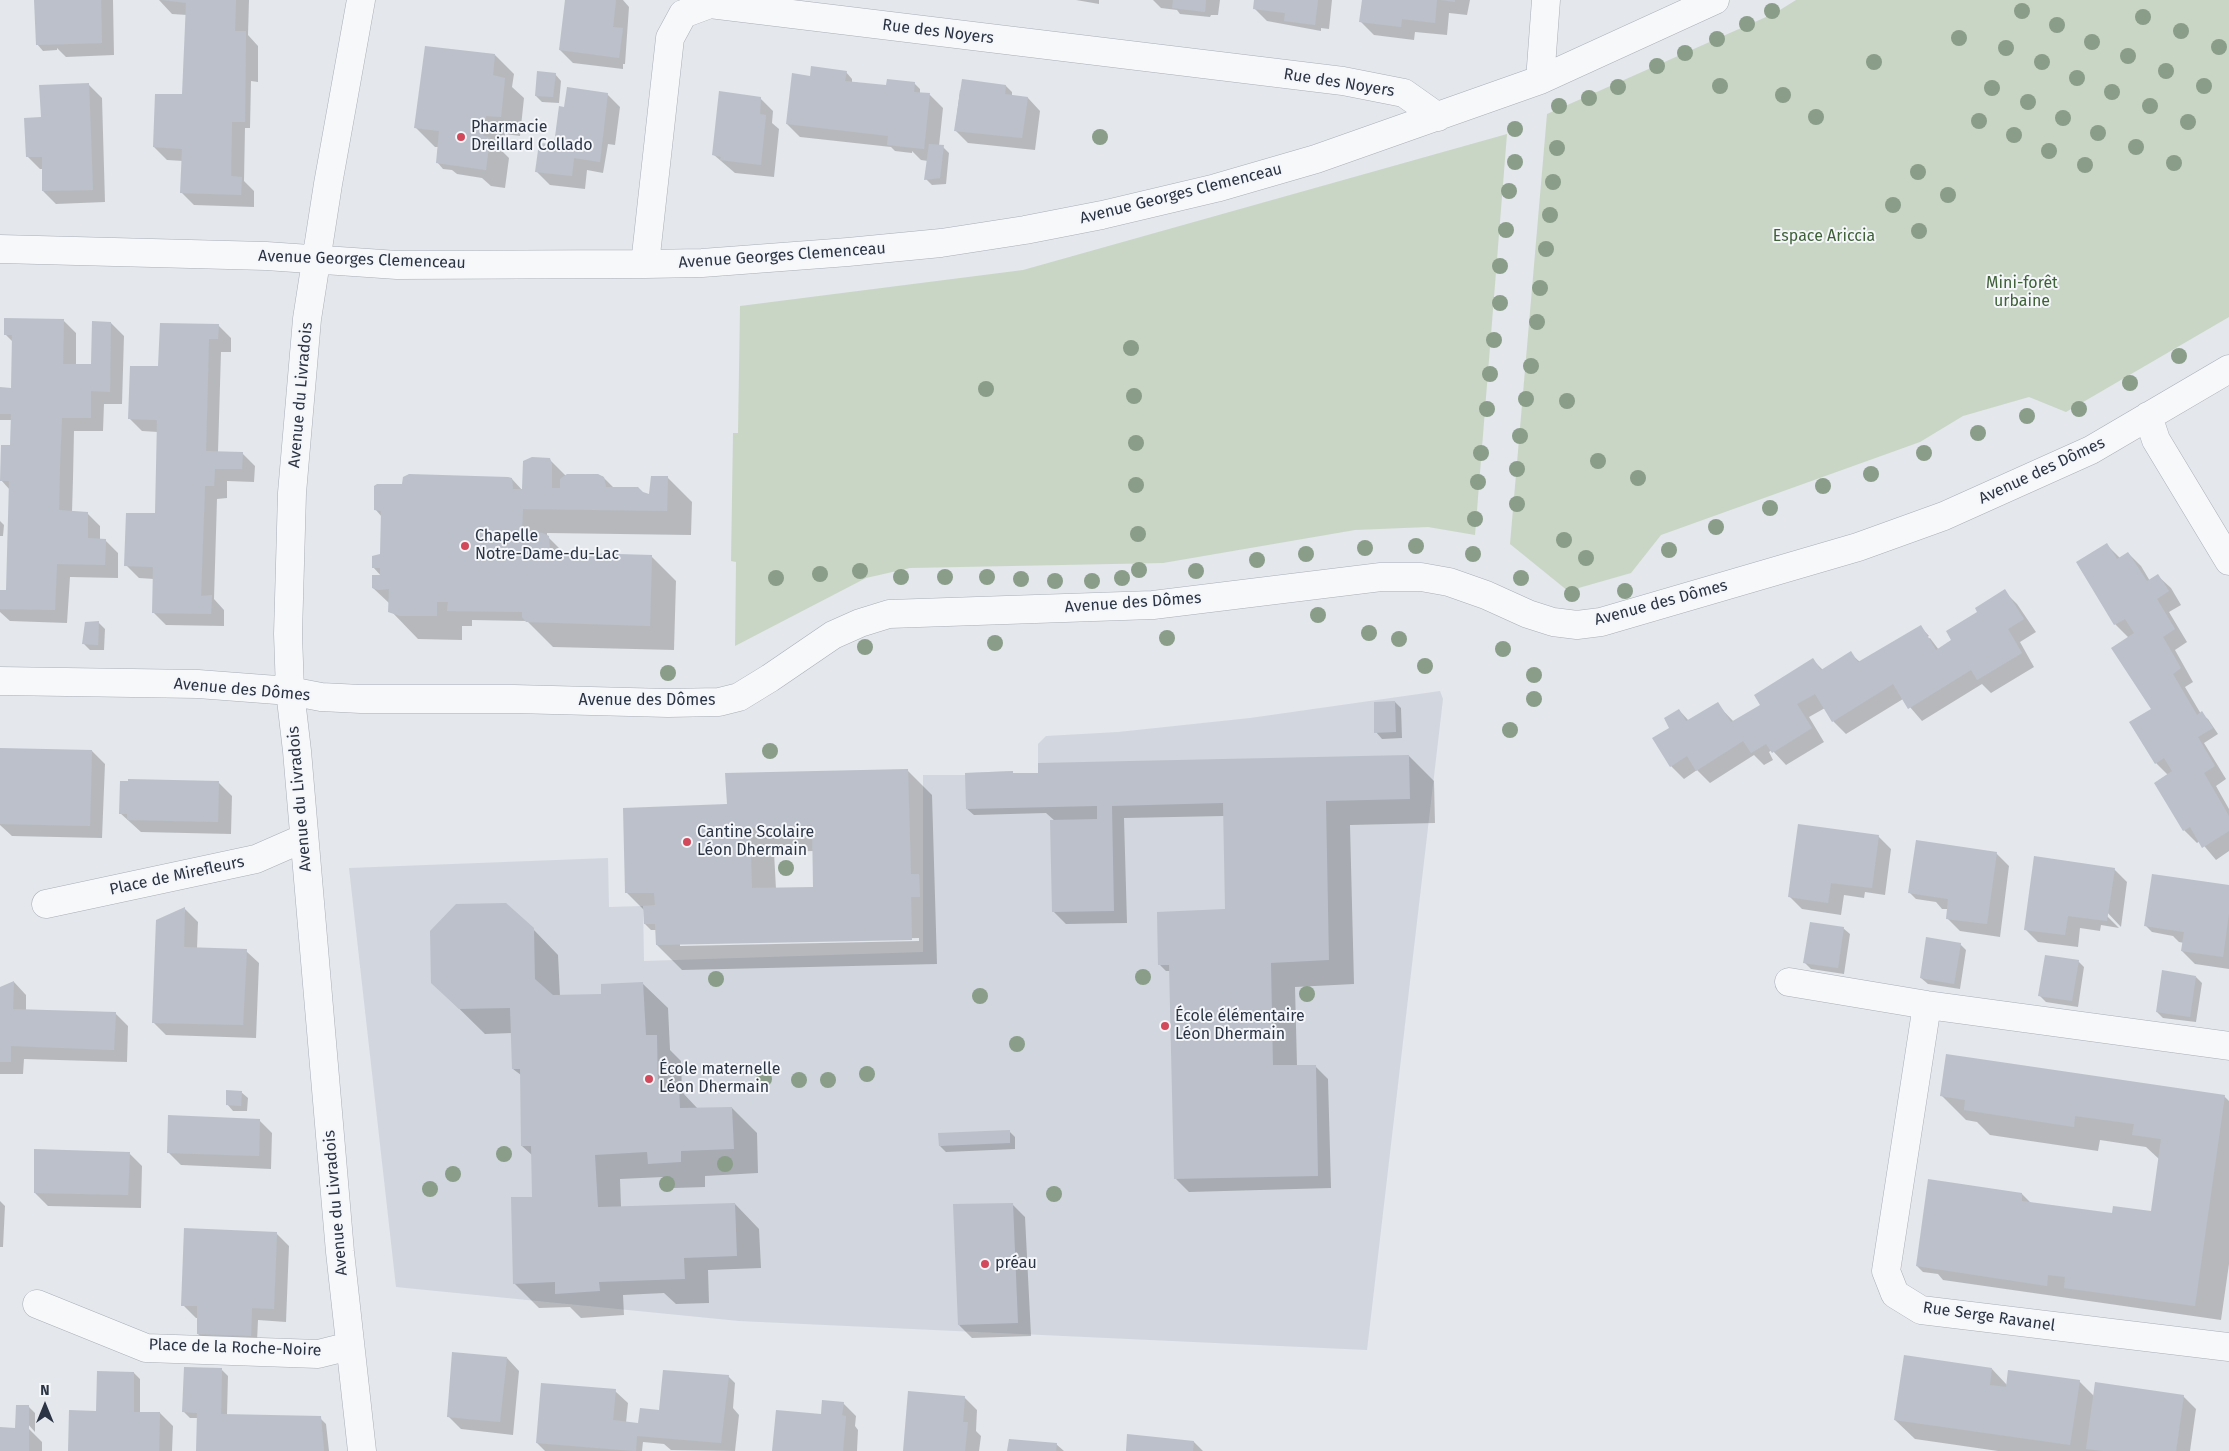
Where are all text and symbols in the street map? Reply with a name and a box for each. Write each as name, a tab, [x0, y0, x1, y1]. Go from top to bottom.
street label: Rue des Noyers	[881, 16, 995, 48]
street label: Rue des Noyers	[1282, 65, 1396, 101]
place label: Pharmacie Dreillard Collado	[471, 118, 593, 156]
marker: Pharmacie Dreillard Collado	[455, 131, 467, 143]
street label: Avenue Georges Clemenceau	[1078, 160, 1284, 228]
park label: Espace Ariccia	[1773, 227, 1875, 247]
street label: Avenue Georges Clemenceau	[678, 239, 886, 273]
street label: Avenue Georges Clemenceau	[258, 247, 466, 273]
park label: Mini-forêt urbaine	[1986, 274, 2058, 312]
street label: Avenue du Livradois	[285, 321, 317, 469]
street label: Avenue des Dômes	[1976, 433, 2108, 509]
place label: Chapelle Notre-Dame-du-Lac	[475, 527, 619, 565]
marker: Chapelle Notre-Dame-du-Lac	[459, 540, 471, 552]
street label: Avenue des Dômes	[1592, 576, 1730, 630]
street label: Avenue des Dômes	[1064, 589, 1202, 617]
street label: Avenue des Dômes	[173, 674, 311, 706]
street label: Avenue des Dômes	[579, 691, 715, 711]
street label: Avenue du Livradois	[284, 725, 316, 873]
place label: Cantine Scolaire Léon Dhermain	[697, 823, 814, 861]
marker: Cantine Scolaire Léon Dhermain	[681, 836, 693, 848]
street label: Place de Mirefleurs	[108, 852, 246, 900]
place label: École élémentaire Léon Dhermain	[1175, 1007, 1305, 1045]
marker: École élémentaire Léon Dhermain	[1159, 1020, 1171, 1032]
place label: École maternelle Léon Dhermain	[659, 1060, 780, 1098]
marker: École maternelle Léon Dhermain	[643, 1073, 655, 1085]
street label: Avenue du Livradois	[320, 1129, 352, 1277]
place label: préau	[995, 1254, 1037, 1274]
marker: préau	[979, 1258, 991, 1270]
street label: Rue Serge Ravanel	[1922, 1298, 2056, 1336]
street label: Place de la Roche-Noire	[148, 1335, 322, 1361]
north arrow	[20, 1381, 70, 1431]
text: N	[40, 1382, 50, 1399]

